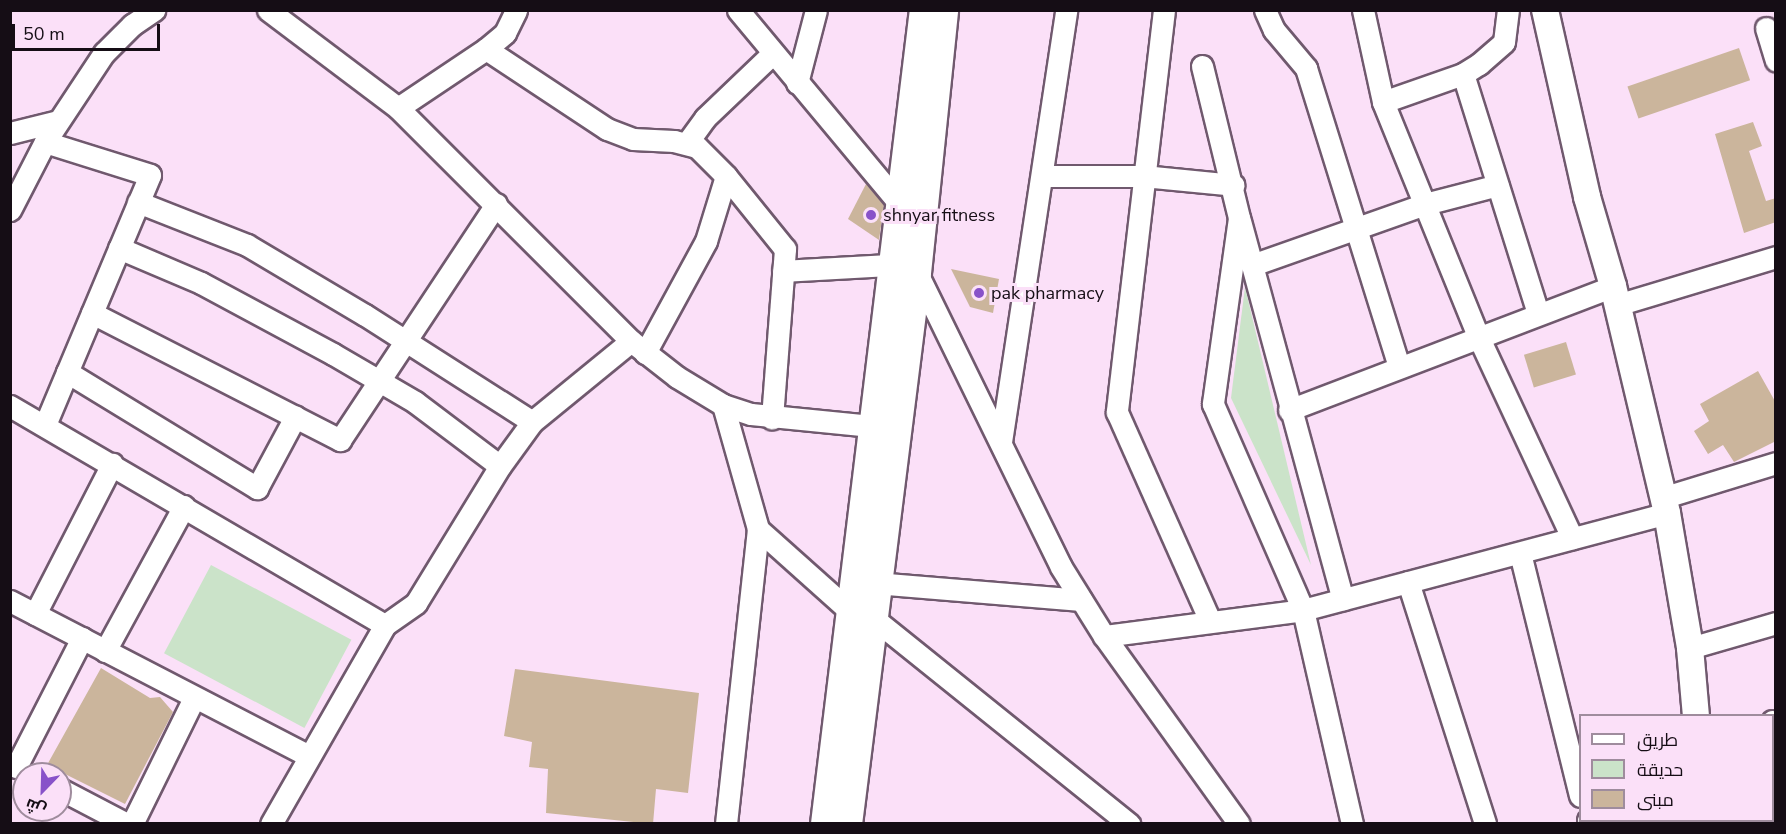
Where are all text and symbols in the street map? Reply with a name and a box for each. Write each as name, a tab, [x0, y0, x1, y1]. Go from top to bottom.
scale bar	[15, 12, 164, 50]
text: 50 m	[23, 22, 65, 46]
place label: shnyar fitness	[883, 204, 995, 226]
marker: shnyar fitness	[864, 208, 878, 222]
place label: pak pharmacy	[991, 282, 1104, 304]
marker: pak pharmacy	[972, 286, 986, 300]
legend	[1579, 714, 1774, 822]
text: طريق	[1637, 728, 1678, 752]
text: حديقة	[1637, 758, 1683, 782]
north arrow	[12, 762, 72, 822]
text: مبنى	[1637, 788, 1674, 812]
text: ش	[22, 793, 49, 821]

